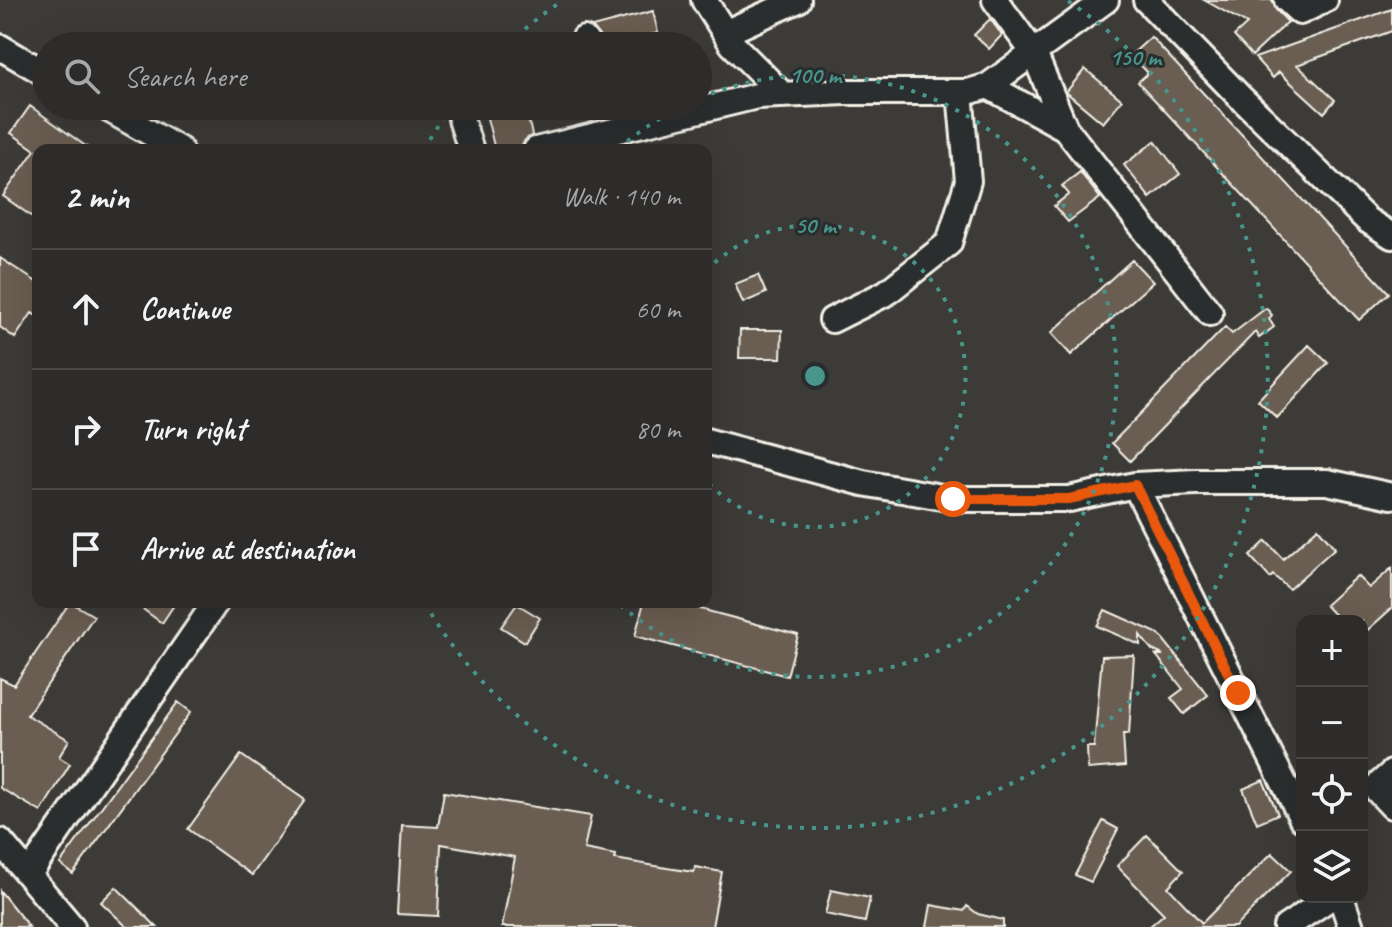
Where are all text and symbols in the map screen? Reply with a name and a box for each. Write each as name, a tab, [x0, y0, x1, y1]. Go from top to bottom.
search box	[32, 32, 712, 120]
text: 150 m	[1109, 42, 1163, 72]
icon: search	[60, 54, 104, 98]
text: Search here	[124, 57, 246, 95]
text: 100 m	[789, 60, 843, 90]
text: 2 min	[64, 175, 129, 218]
text: Walk · 140 m	[563, 180, 680, 213]
text: 50 m	[795, 210, 838, 240]
icon: ahead	[64, 287, 108, 331]
text: Continue	[140, 290, 230, 328]
text: 60 m	[636, 293, 680, 326]
centre of rings	[801, 362, 829, 390]
icon: right	[64, 407, 108, 451]
text: Turn right	[140, 410, 245, 448]
text: 80 m	[636, 413, 680, 446]
route start	[935, 481, 971, 517]
icon: arrive	[64, 527, 108, 571]
text: Arrive at destination	[140, 530, 355, 568]
map controls	[1296, 615, 1368, 903]
button: +	[1296, 615, 1368, 687]
route end	[1220, 675, 1256, 711]
button: −	[1296, 687, 1368, 759]
button: locate	[1296, 759, 1368, 831]
button: layers	[1296, 831, 1368, 903]

